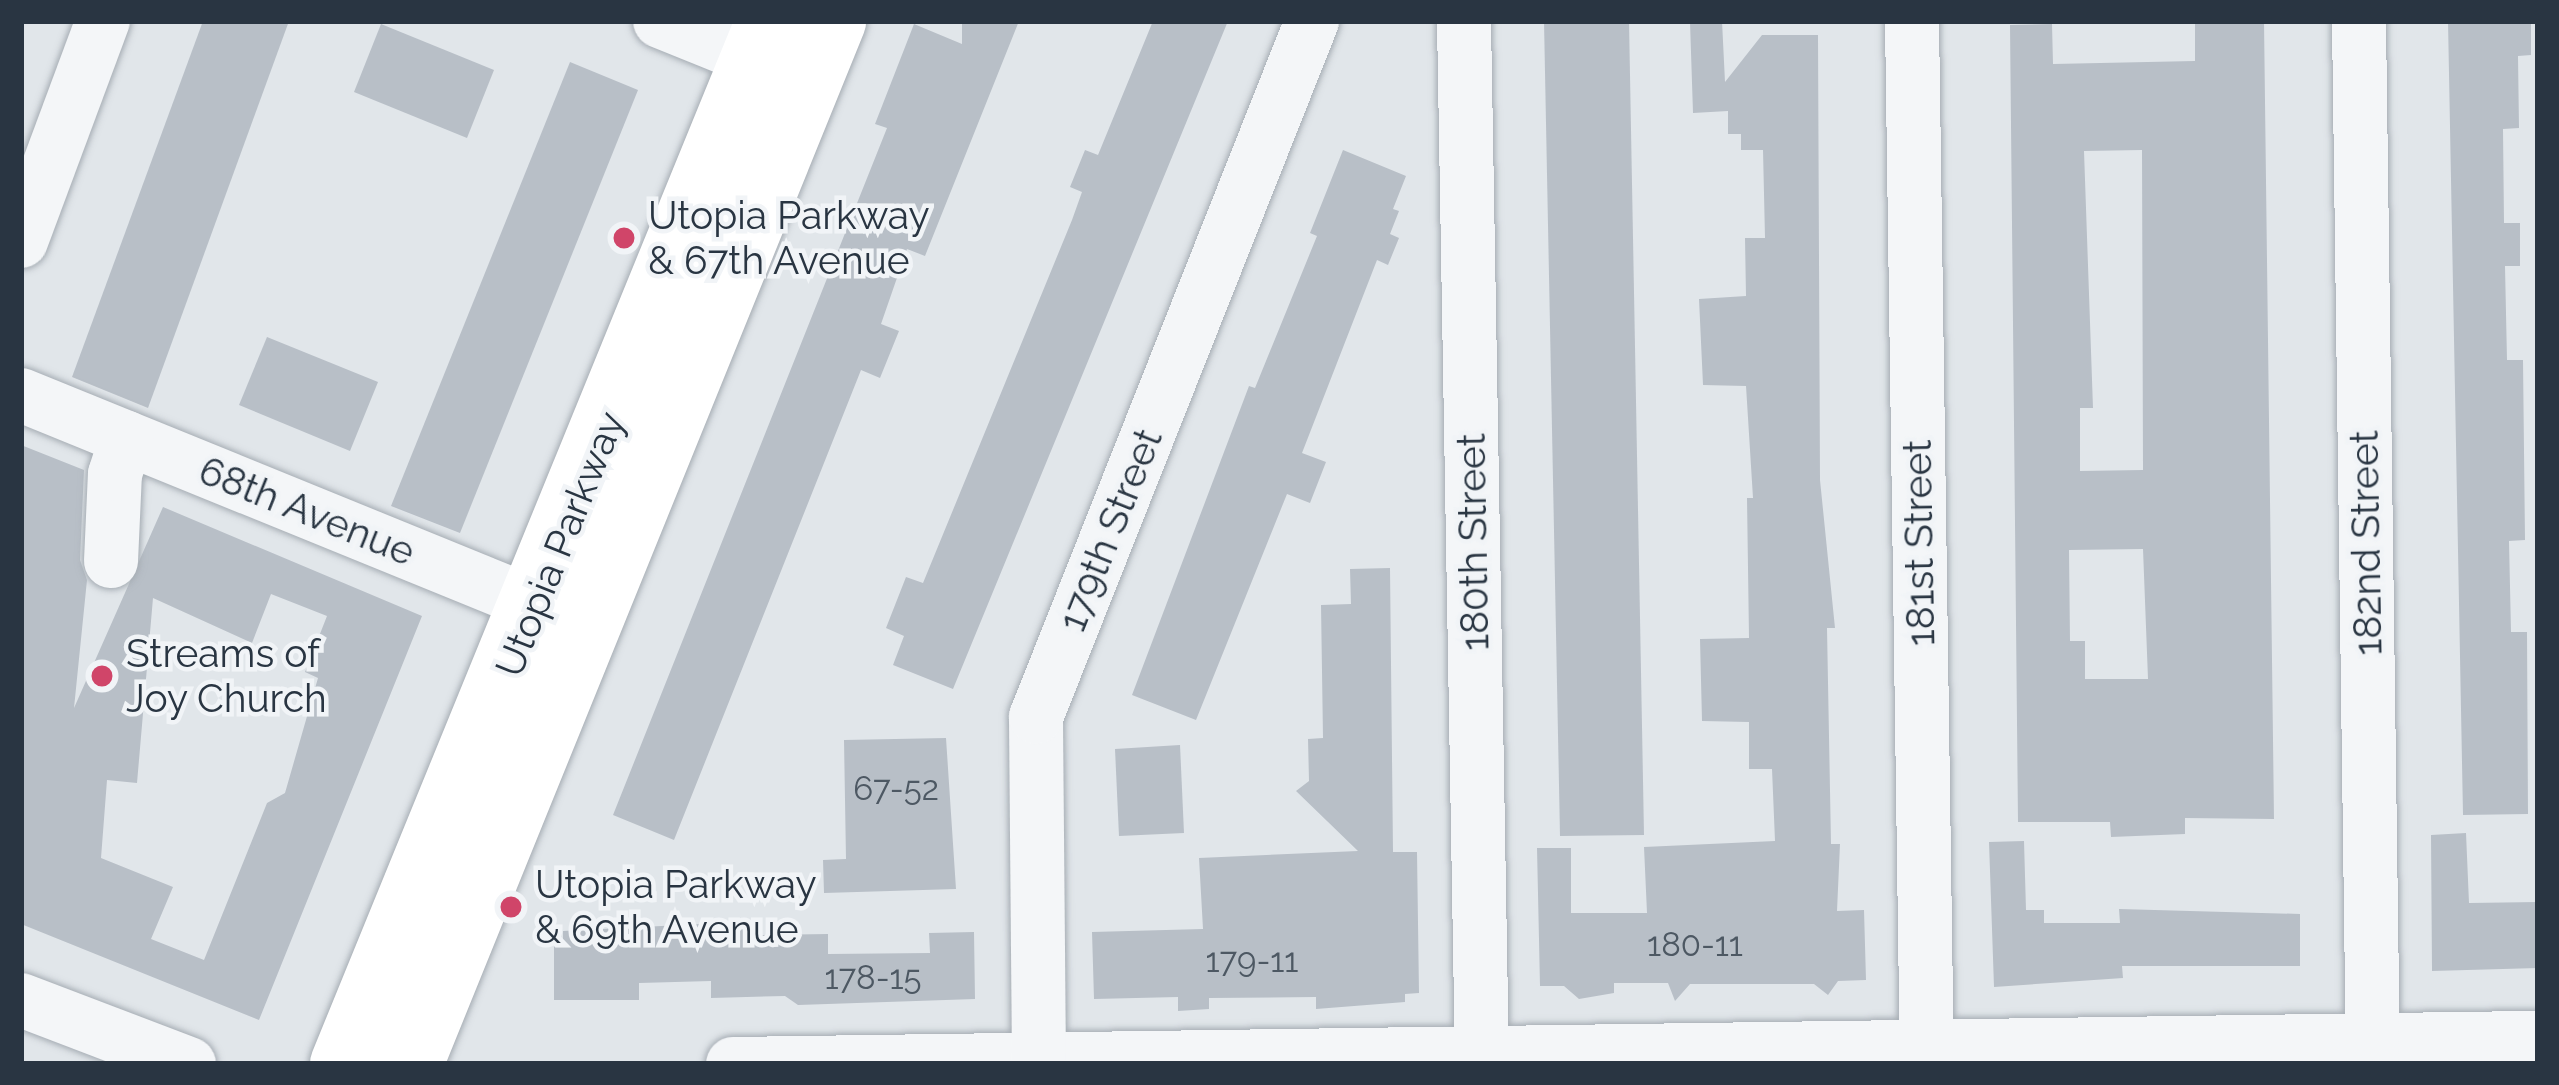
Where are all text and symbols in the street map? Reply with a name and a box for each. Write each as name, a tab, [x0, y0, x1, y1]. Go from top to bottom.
place label: Utopia Parkway & 67th Avenue	[648, 193, 930, 284]
marker: Utopia Parkway & 67th Avenue	[611, 225, 637, 251]
street label: Utopia Parkway	[486, 405, 634, 683]
street label: 179th Street	[1048, 422, 1172, 638]
street label: 182nd Street	[2341, 430, 2391, 656]
street label: 180th Street	[1448, 433, 1498, 651]
street label: 181st Street	[1894, 439, 1944, 647]
street label: 68th Avenue	[192, 446, 422, 576]
place label: Streams of Joy Church	[126, 631, 328, 722]
marker: Streams of Joy Church	[89, 663, 115, 689]
house number: 67-52	[853, 769, 939, 809]
place label: Utopia Parkway & 69th Avenue	[535, 862, 817, 953]
marker: Utopia Parkway & 69th Avenue	[498, 894, 524, 920]
house number: 180-11	[1647, 925, 1743, 965]
house number: 179-11	[1206, 941, 1298, 981]
house number: 178-15	[824, 958, 922, 998]

